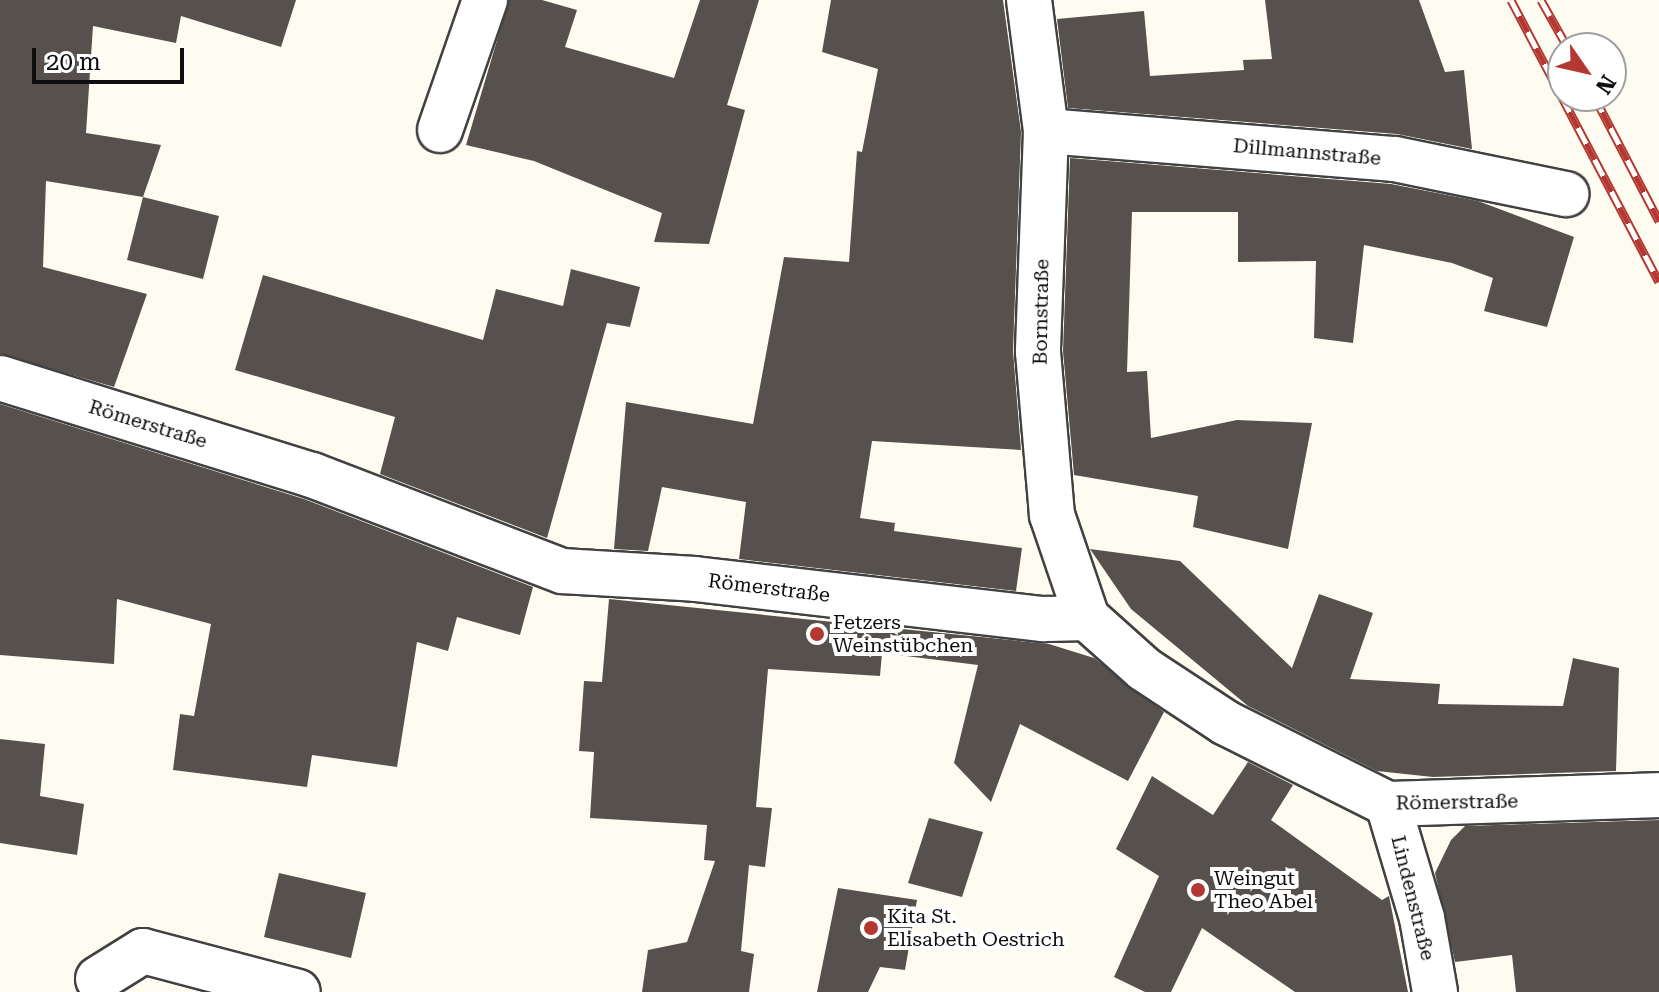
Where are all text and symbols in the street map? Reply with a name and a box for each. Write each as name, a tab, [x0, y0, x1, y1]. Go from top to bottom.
scale bar	[36, 32, 188, 82]
north arrow	[1547, 32, 1627, 112]
text: 20 m	[46, 48, 101, 76]
text: N	[1591, 71, 1621, 99]
street label: Dillmannstraße	[1232, 134, 1382, 170]
street label: Bornstraße	[1028, 259, 1054, 365]
street label: Römerstraße	[86, 395, 210, 453]
street label: Römerstraße	[707, 569, 831, 607]
place label: Fetzers Weinstübchen	[833, 610, 973, 657]
marker: Fetzers Weinstübchen	[808, 625, 826, 643]
street label: Römerstraße	[1395, 789, 1519, 815]
street label: Lindenstraße	[1386, 833, 1440, 963]
place label: Weingut Theo Abel	[1214, 866, 1313, 913]
marker: Weingut Theo Abel	[1189, 881, 1207, 899]
place label: Kita St. Elisabeth Oestrich	[887, 904, 1065, 951]
marker: Kita St. Elisabeth Oestrich	[862, 919, 880, 937]

